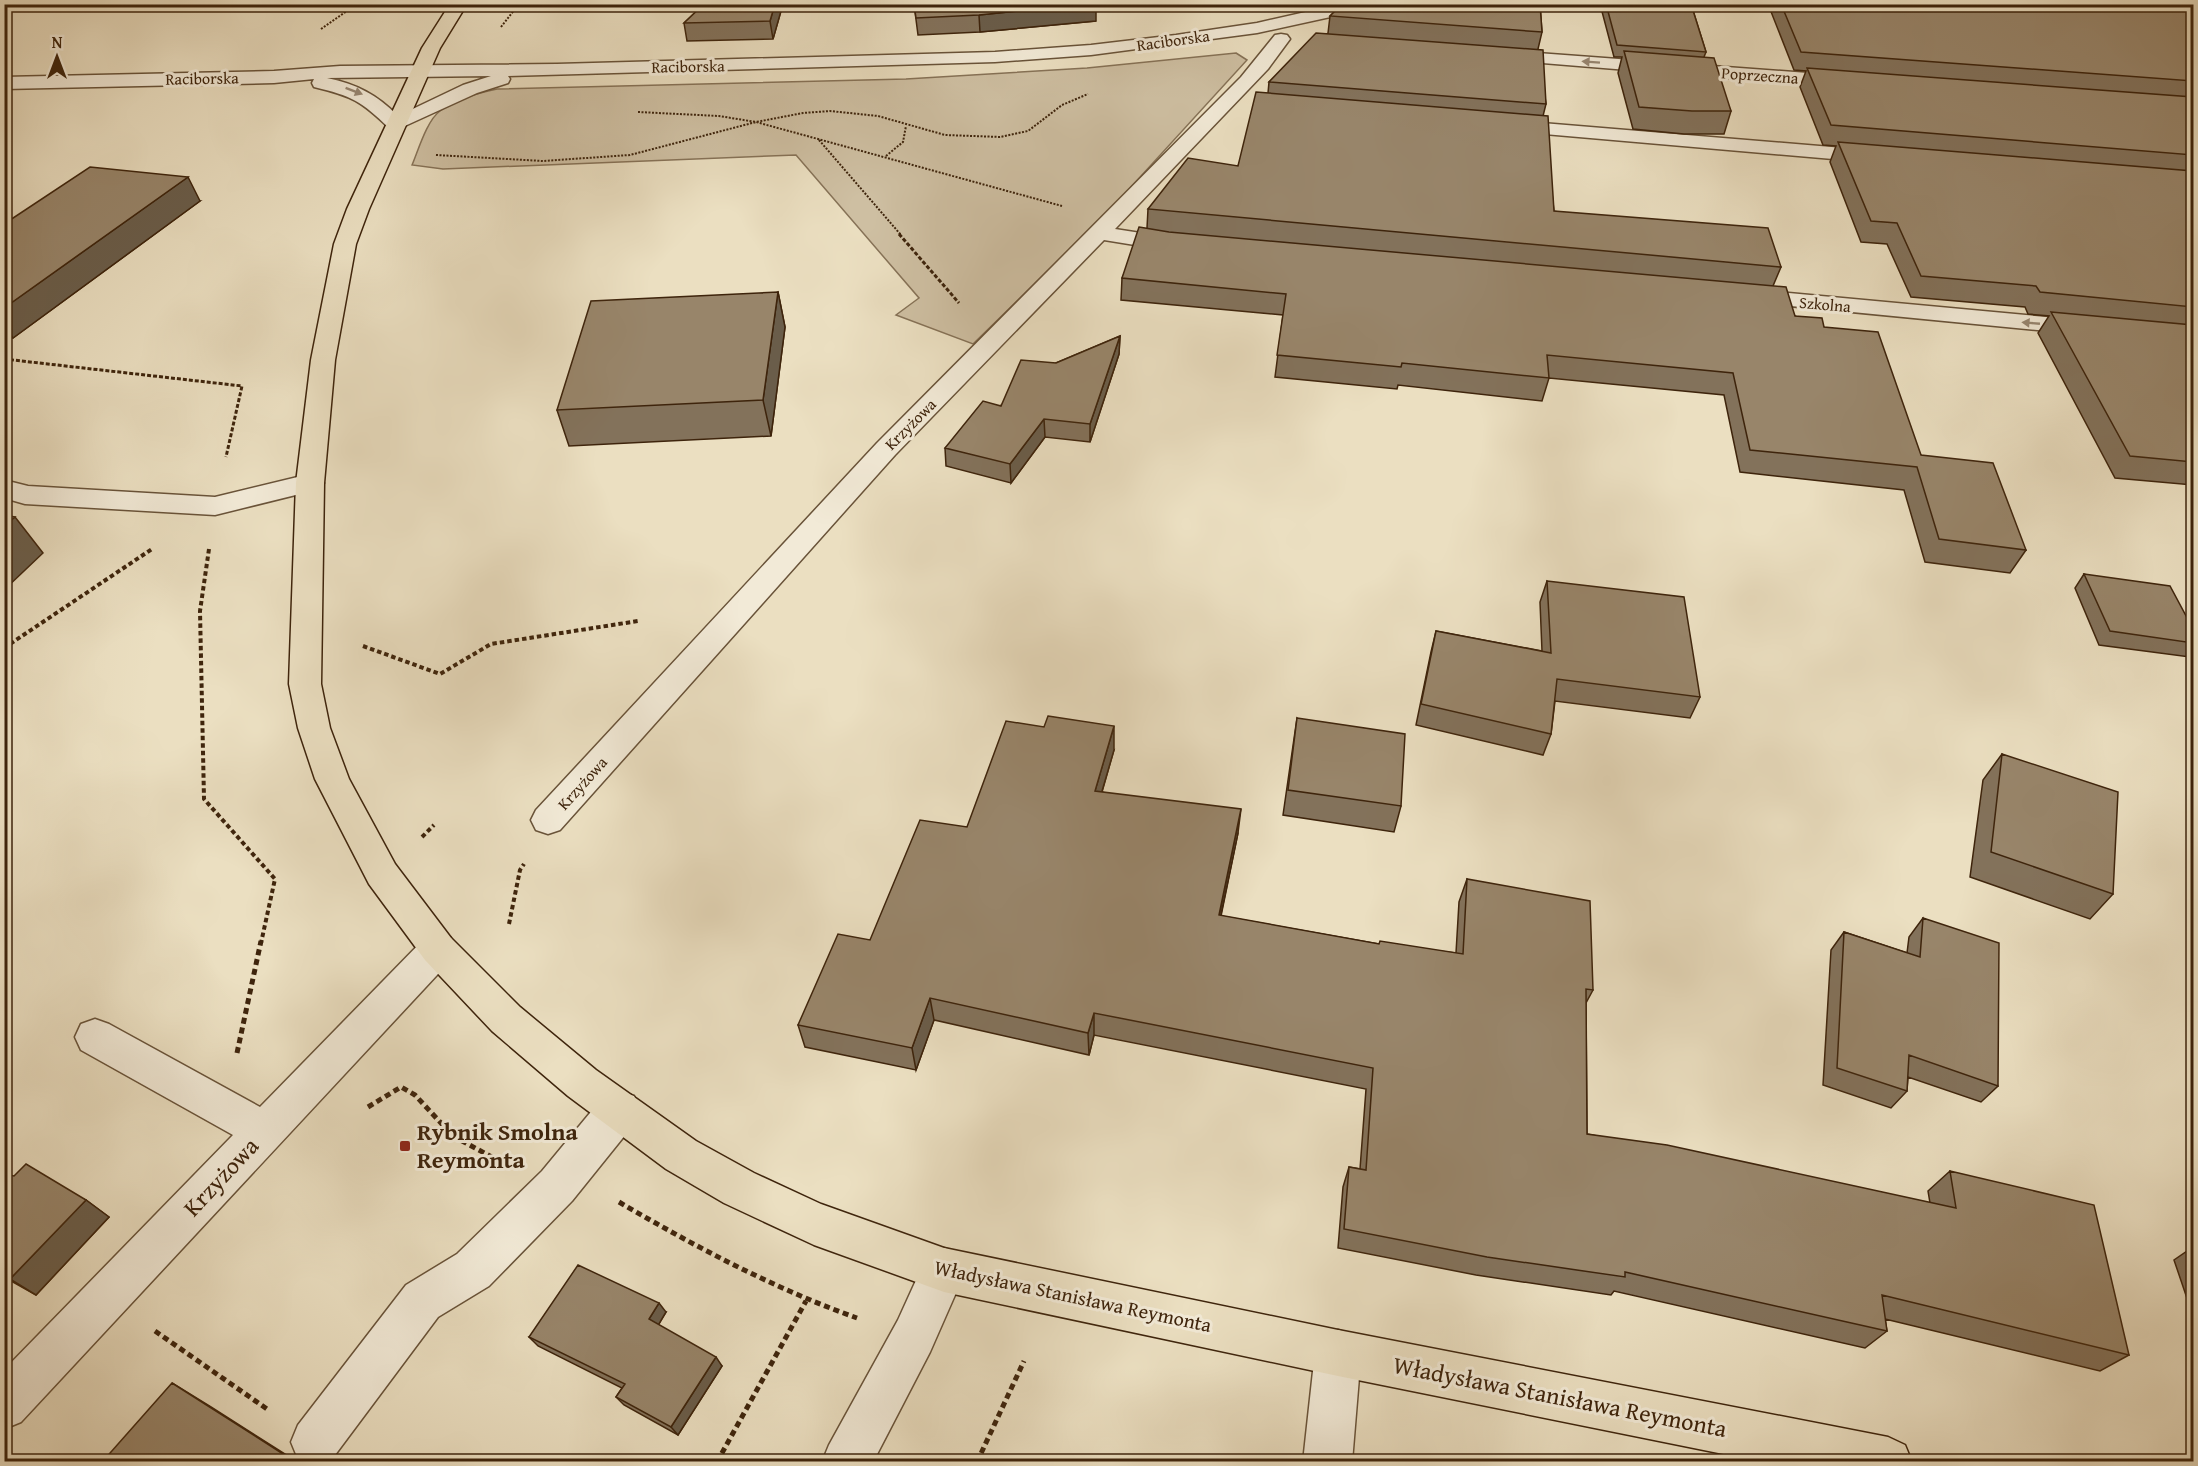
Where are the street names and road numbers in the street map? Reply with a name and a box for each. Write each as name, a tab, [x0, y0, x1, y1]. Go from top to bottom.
street label: Raciborska	[1135, 23, 1211, 57]
street label: Raciborska	[651, 53, 725, 79]
street label: Poprzeczna	[1721, 60, 1800, 90]
street label: Raciborska	[165, 65, 239, 91]
street label: Szkolna	[1798, 290, 1852, 318]
street label: Krzyżowa	[879, 392, 942, 455]
street label: Krzyżowa	[551, 751, 613, 815]
street label: Krzyżowa	[175, 1129, 267, 1224]
street label: Władysława Stanisława Reymonta	[932, 1252, 1215, 1339]
street label: Władysława Stanisława Reymonta	[1390, 1347, 1731, 1446]

